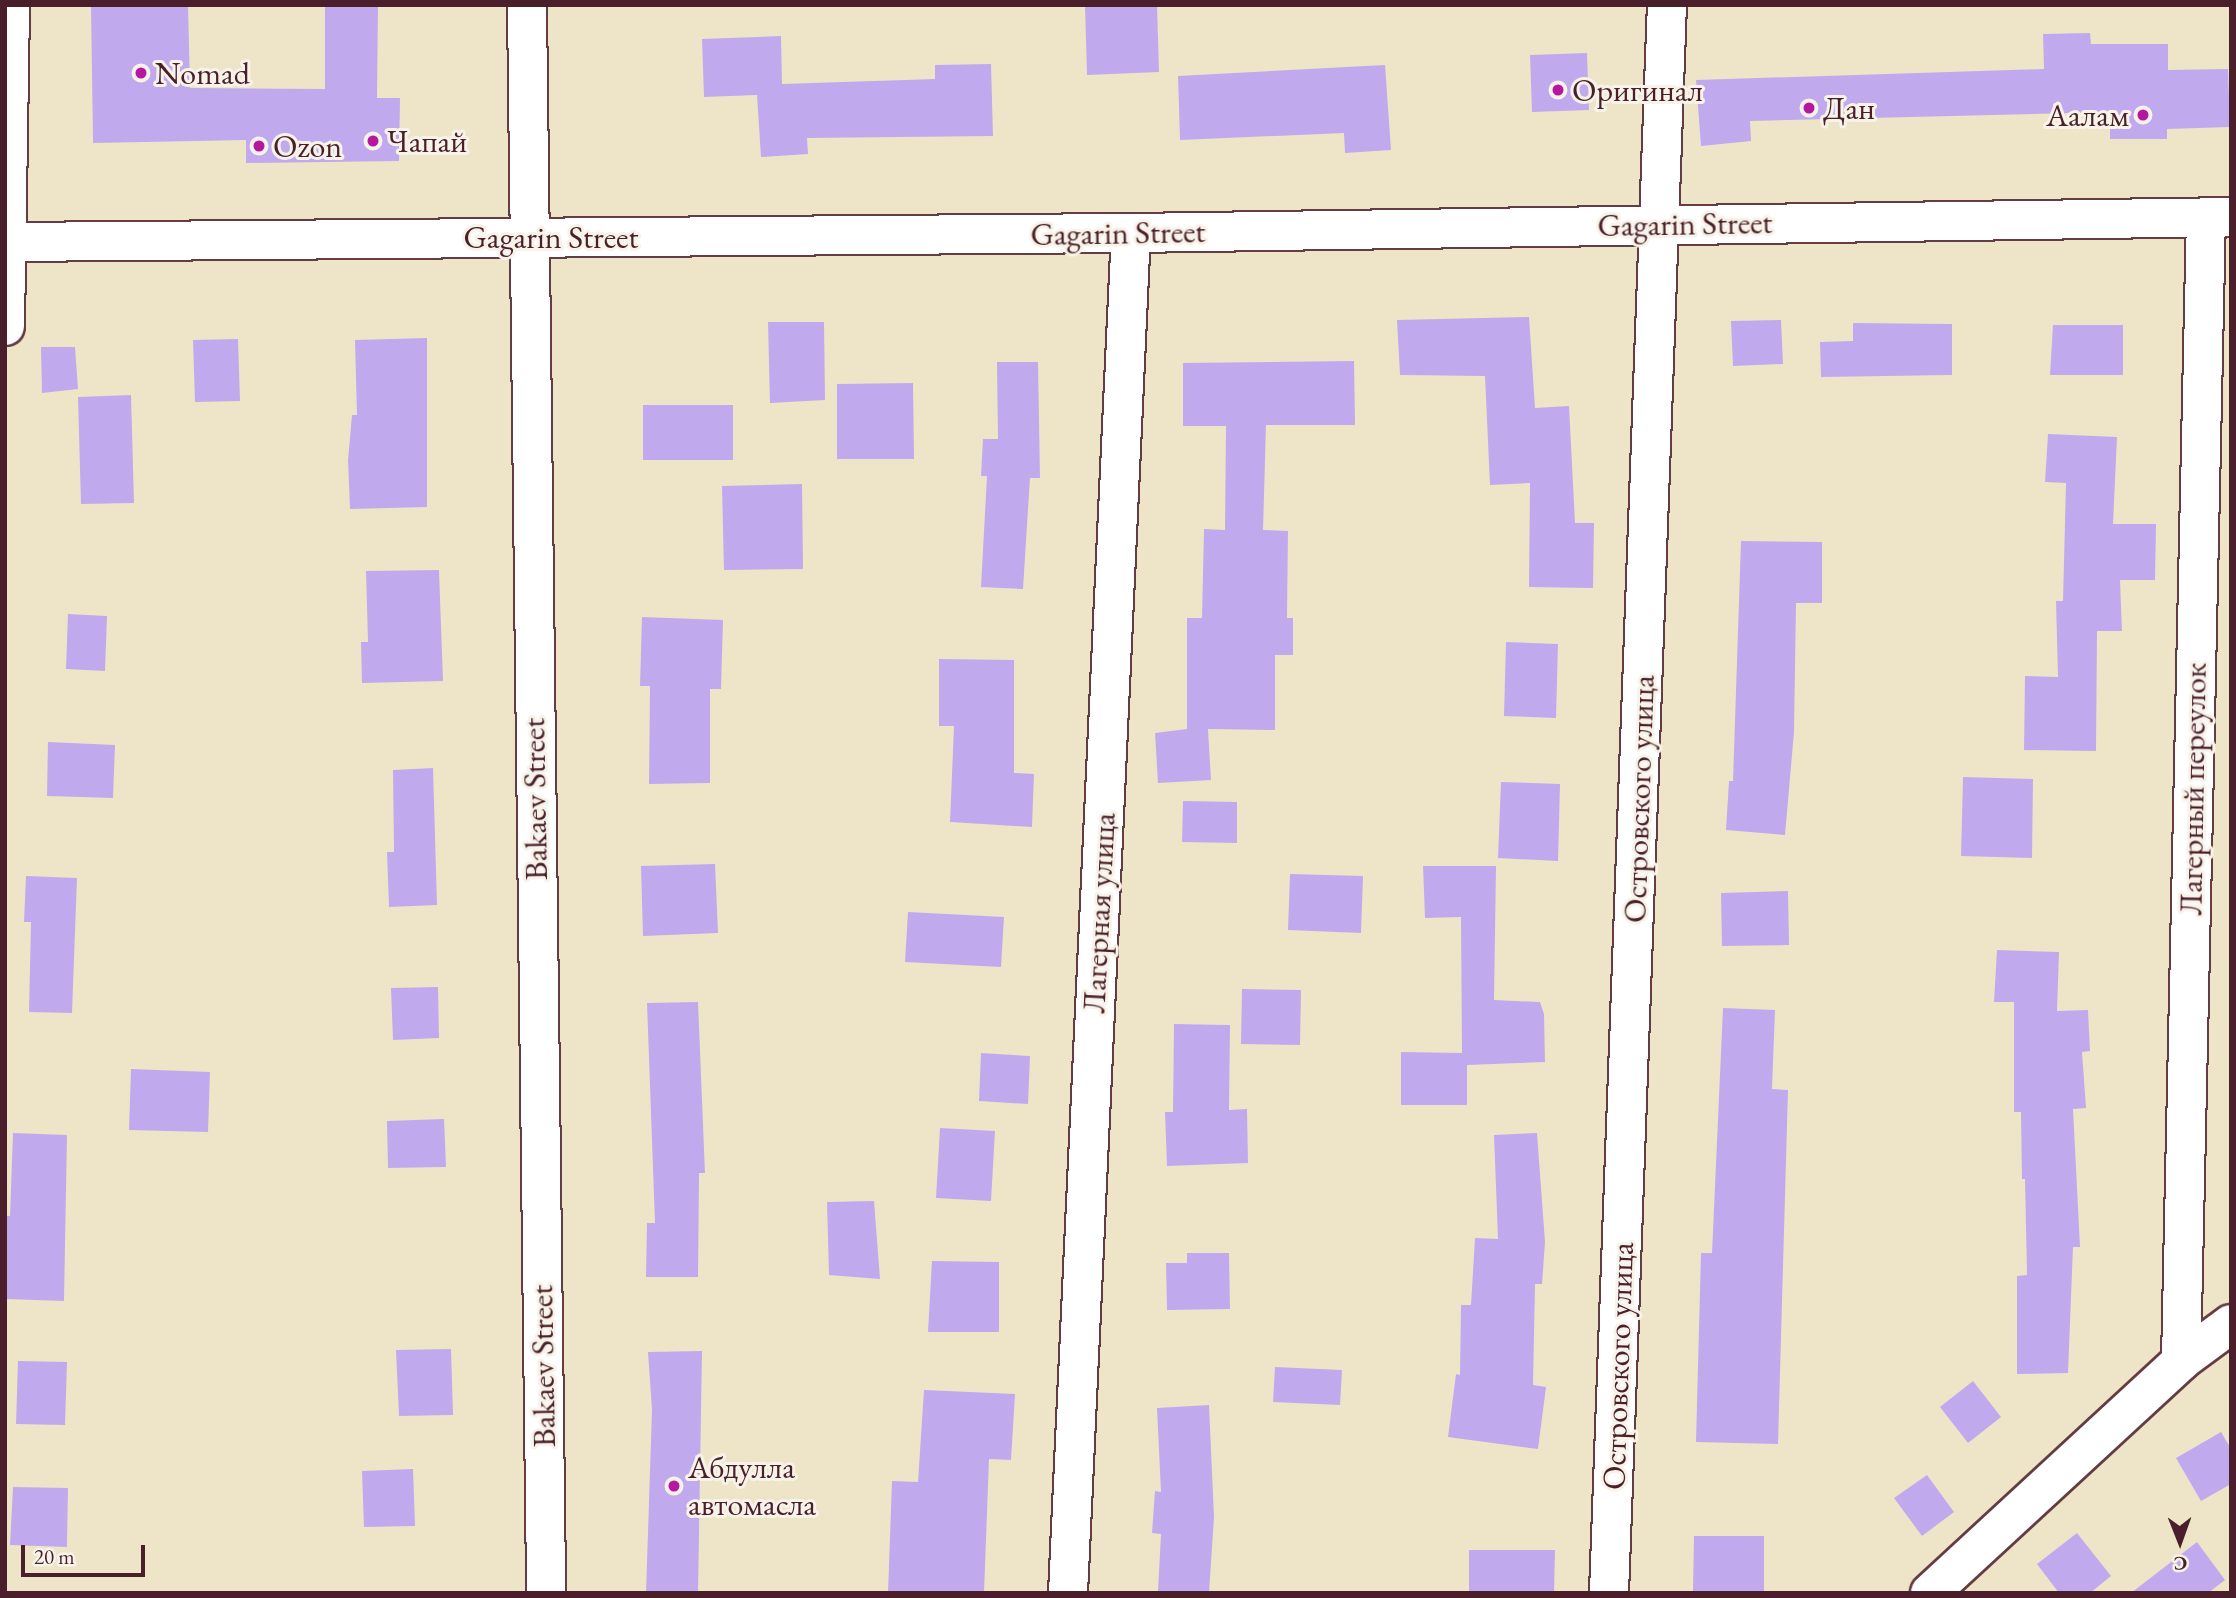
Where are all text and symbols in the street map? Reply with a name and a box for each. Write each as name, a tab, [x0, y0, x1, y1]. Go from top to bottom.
place label: Nomad	[155, 54, 250, 92]
marker: Nomad	[133, 65, 149, 81]
place label: Оригинал	[1572, 71, 1703, 109]
marker: Оригинал	[1550, 82, 1566, 98]
place label: Дан	[1823, 89, 1875, 127]
place label: Аалам	[2046, 96, 2129, 134]
marker: Дан	[1801, 100, 1817, 116]
marker: Аалам	[2135, 107, 2151, 123]
place label: Чапай	[387, 122, 467, 160]
place label: Ozon	[273, 127, 342, 165]
marker: Чапай	[365, 133, 381, 149]
marker: Ozon	[251, 138, 267, 154]
street label: Gagarin Street	[1597, 203, 1773, 245]
street label: Gagarin Street	[1030, 212, 1206, 254]
street label: Gagarin Street	[464, 218, 638, 256]
street label: Лагерный переулок	[2172, 662, 2214, 916]
street label: Островского улица	[1615, 674, 1663, 924]
street label: Bakaev Street	[514, 717, 556, 881]
street label: Лагерная улица	[1075, 812, 1123, 1014]
street label: Островского улица	[1594, 1241, 1642, 1491]
street label: Bakaev Street	[522, 1284, 564, 1448]
place label: Абдулла автомасла	[688, 1449, 816, 1524]
marker: Абдулла автомасла	[666, 1478, 682, 1494]
north arrow	[2145, 1507, 2215, 1577]
scale bar	[24, 1532, 149, 1576]
text: 20 m	[34, 1543, 75, 1570]
text: С	[2173, 1551, 2187, 1576]

